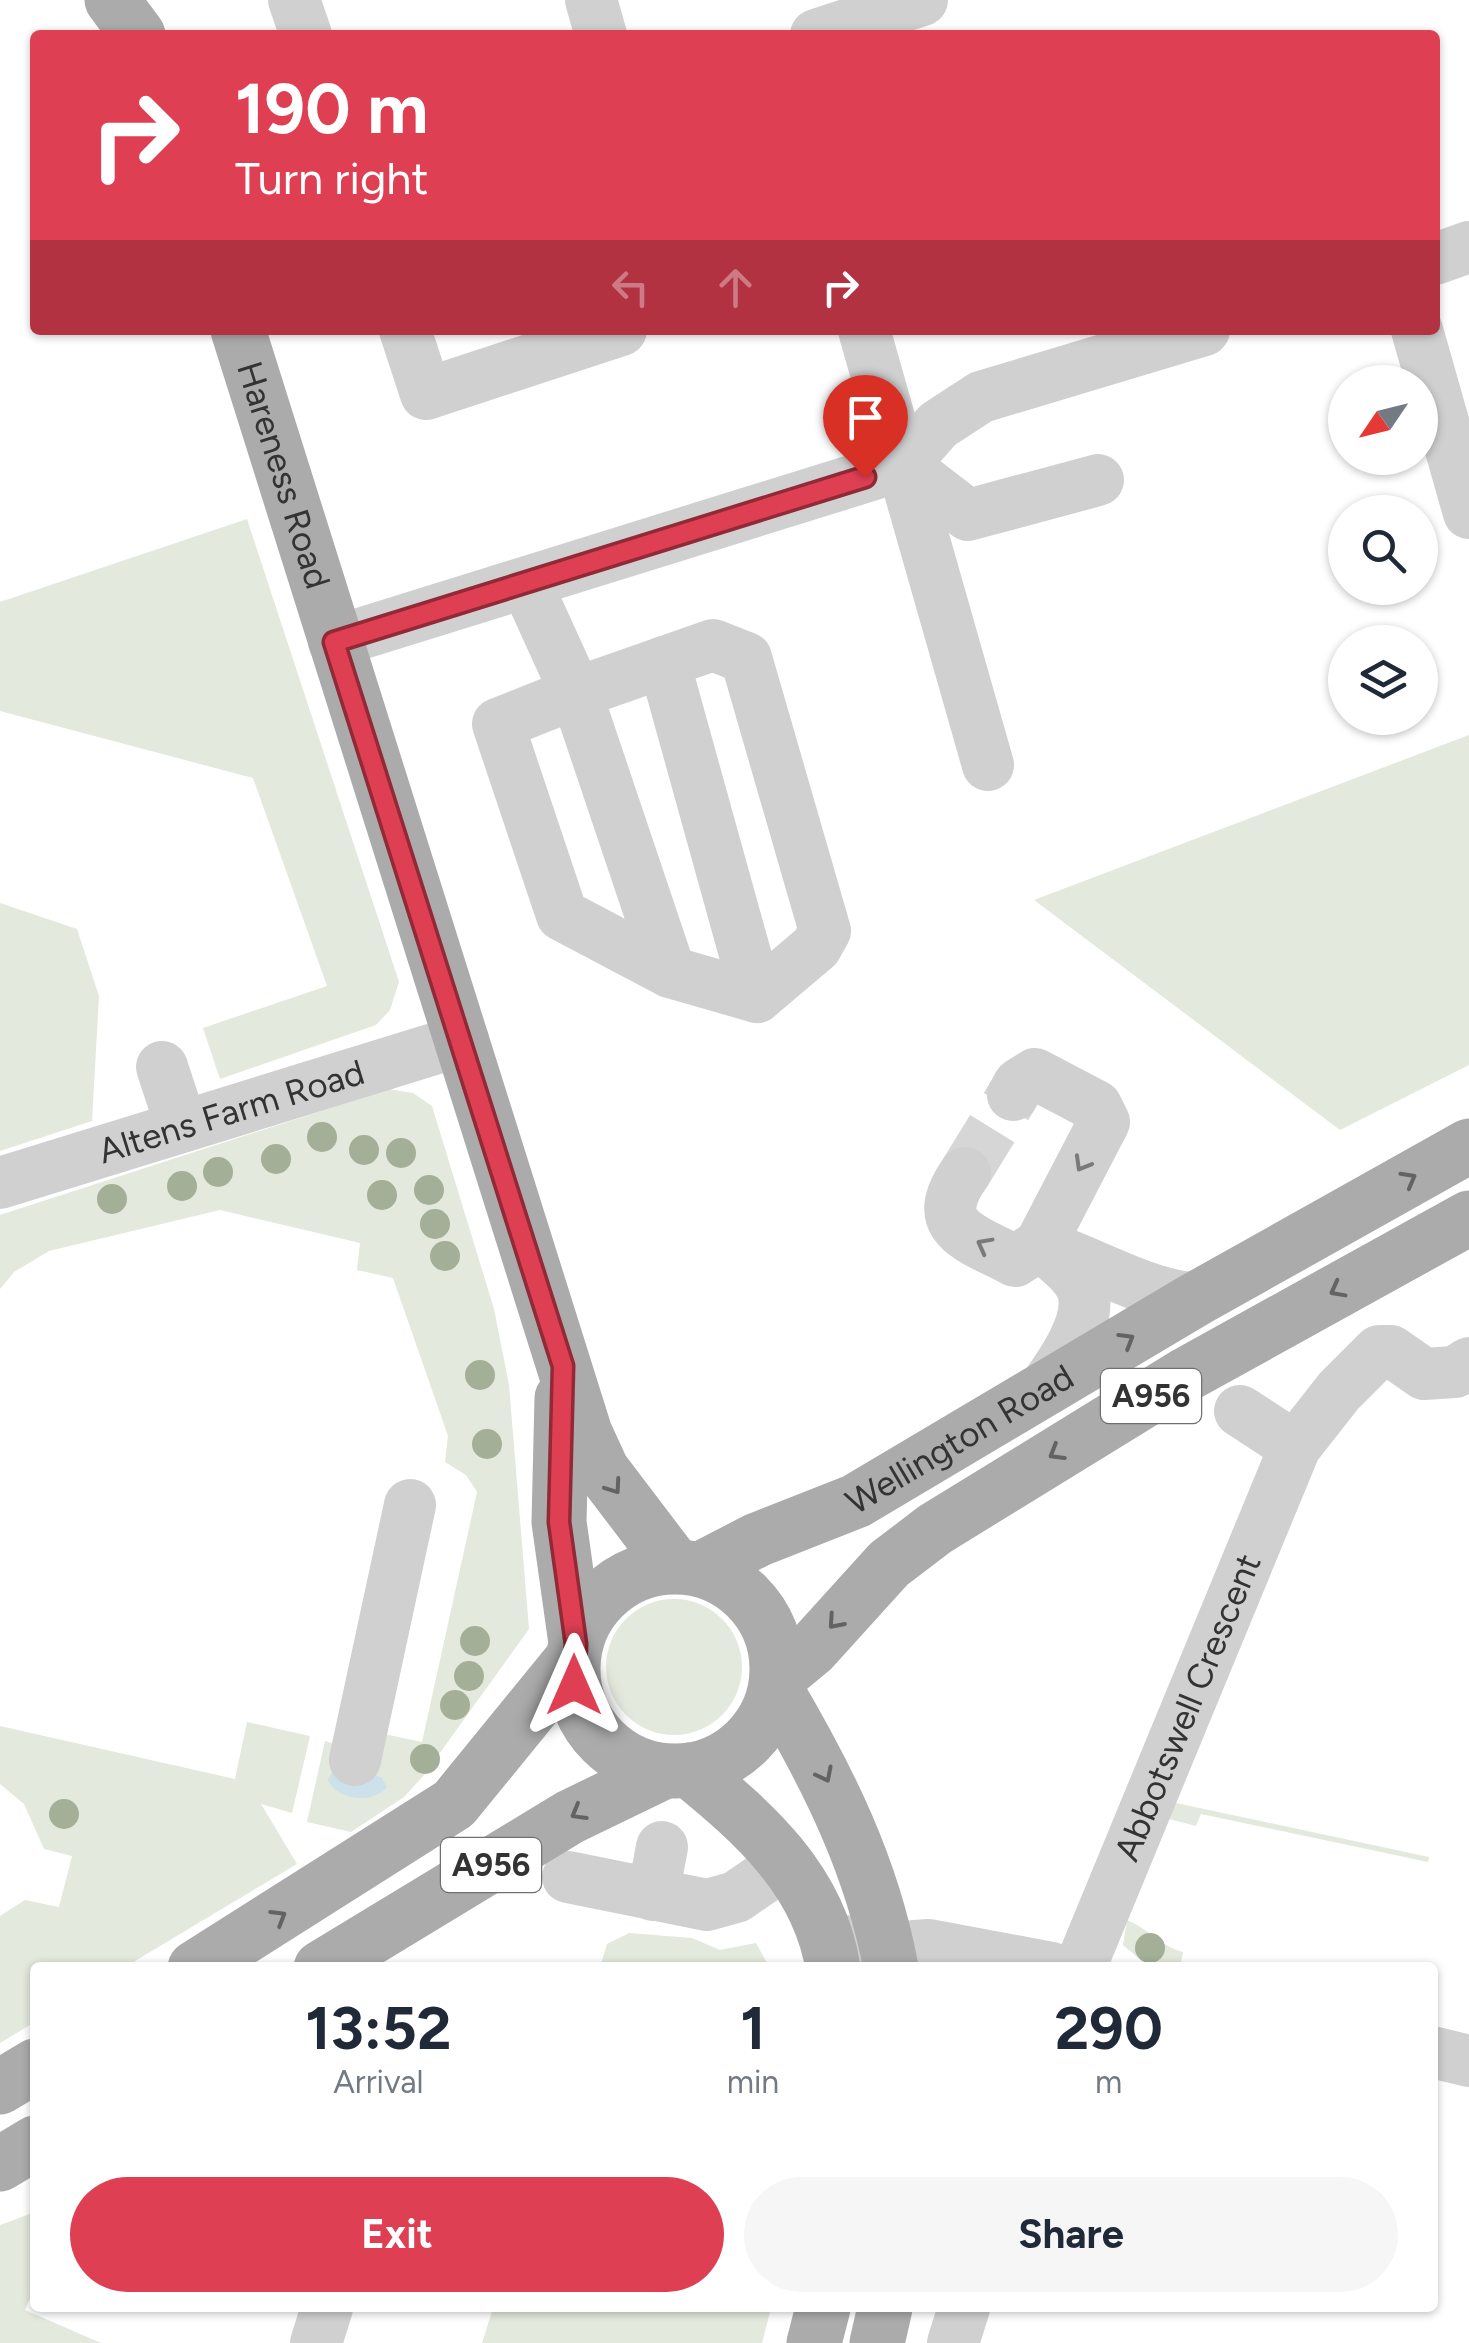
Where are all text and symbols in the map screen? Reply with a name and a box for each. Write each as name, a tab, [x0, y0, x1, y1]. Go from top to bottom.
text: 190 m	[235, 66, 428, 151]
icon: right	[70, 70, 200, 200]
text: Turn right	[235, 151, 428, 205]
icon: left	[603, 260, 658, 315]
icon: ahead	[708, 260, 763, 315]
icon: right	[813, 260, 868, 315]
street label: Hareness Road	[228, 356, 339, 594]
north arrow	[1328, 365, 1438, 475]
map controls	[1328, 365, 1438, 735]
pin	[823, 375, 908, 478]
icon: arrive	[838, 390, 893, 445]
button: search	[1328, 495, 1438, 605]
button: layers	[1328, 625, 1438, 735]
street label: Altens Farm Road	[93, 1051, 369, 1172]
one-way arrow	[1075, 1154, 1094, 1172]
one-way arrow	[1398, 1171, 1416, 1191]
one-way arrow	[977, 1238, 995, 1257]
one-way arrow	[1329, 1277, 1347, 1297]
one-way arrow	[1116, 1333, 1134, 1352]
street label: Wellington Road	[838, 1356, 1081, 1523]
road number: A956	[1101, 1369, 1201, 1423]
one-way arrow	[1049, 1441, 1067, 1460]
one-way arrow	[603, 1476, 620, 1494]
street label: Abbotswell Crescent	[1106, 1548, 1270, 1867]
one-way arrow	[828, 1611, 846, 1629]
position arrow	[522, 1633, 626, 1737]
one-way arrow	[812, 1764, 832, 1782]
one-way arrow	[571, 1800, 589, 1820]
road number: A956	[441, 1838, 541, 1892]
one-way arrow	[268, 1910, 286, 1929]
text: 13:52	[305, 1992, 452, 2064]
text: 1	[740, 1992, 766, 2064]
text: 290	[1054, 1992, 1163, 2064]
text: Arrival	[333, 2063, 424, 2101]
text: min	[727, 2063, 779, 2101]
text: m	[1095, 2063, 1122, 2101]
button: Exit	[70, 2177, 724, 2292]
button: Share	[744, 2177, 1398, 2292]

